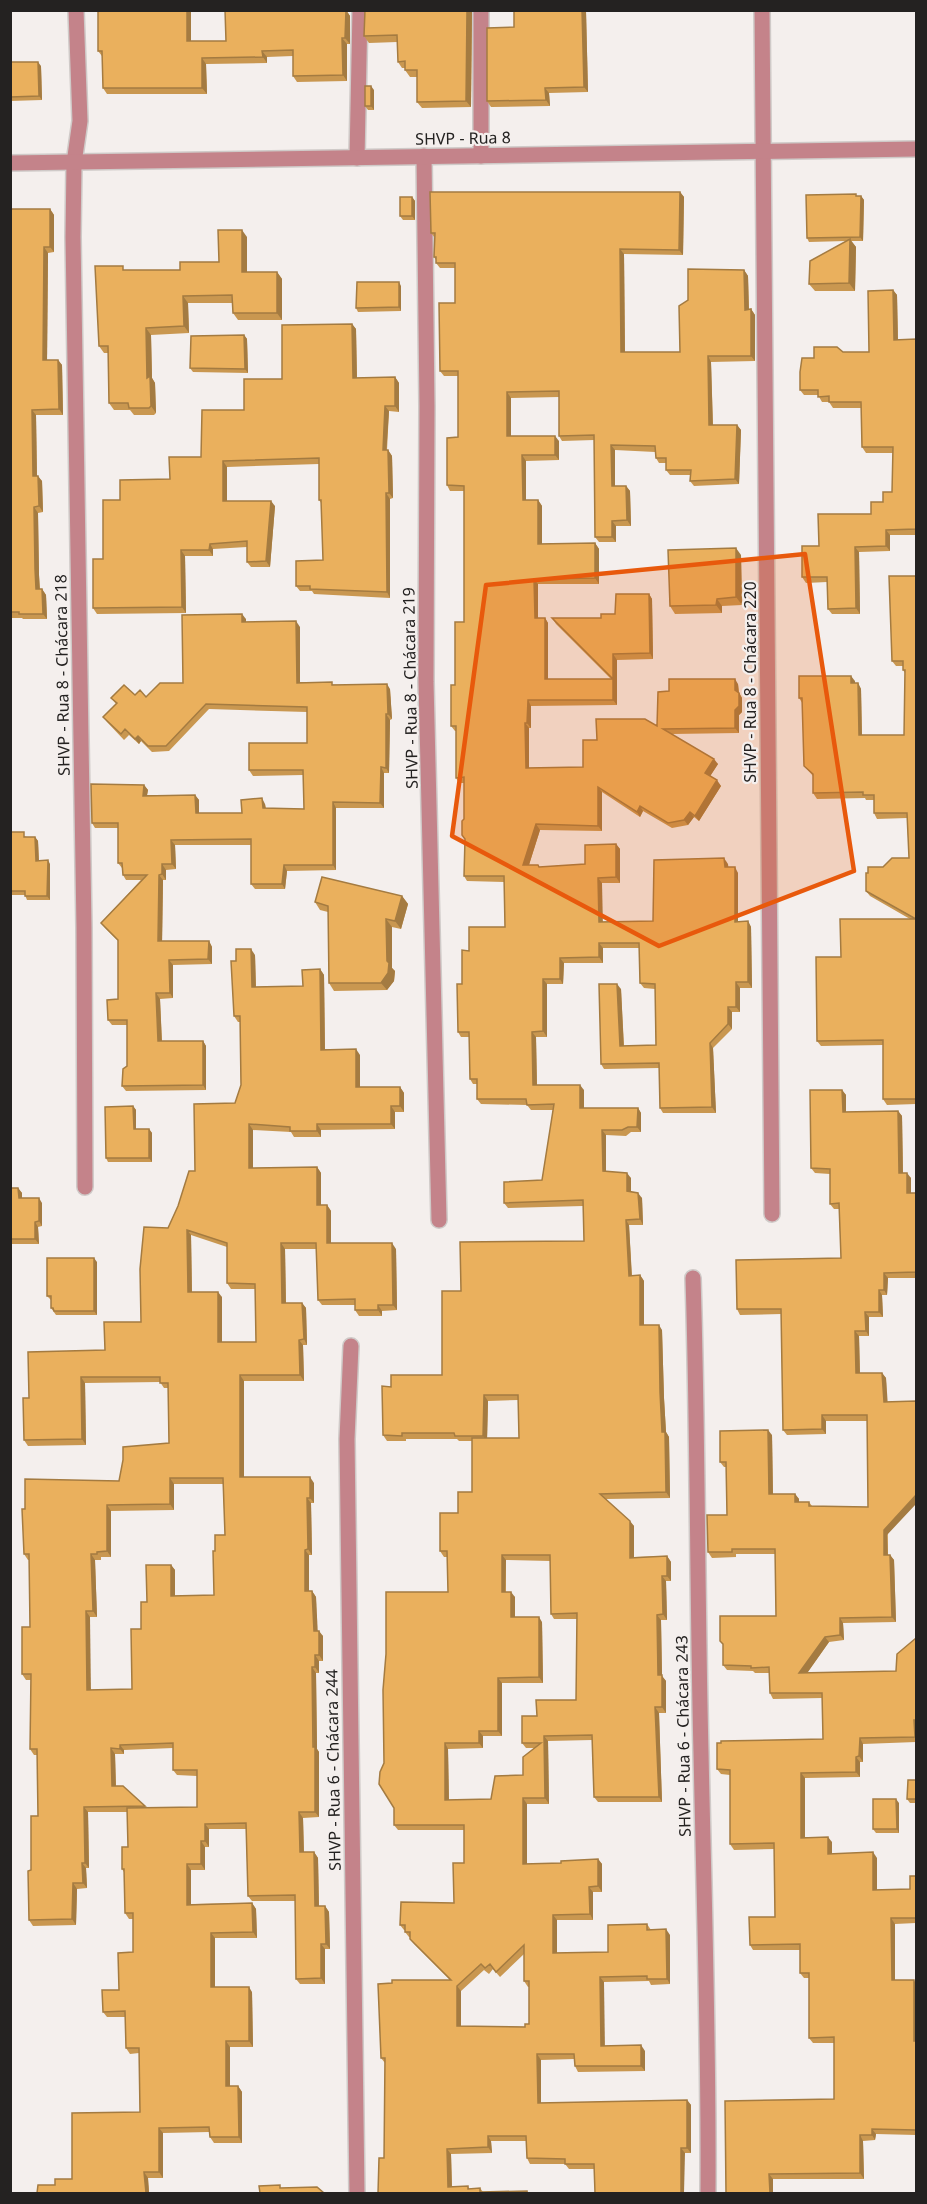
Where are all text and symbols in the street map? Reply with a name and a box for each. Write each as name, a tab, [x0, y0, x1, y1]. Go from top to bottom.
street label: SHVP - Rua 8	[415, 126, 511, 150]
street label: SHVP - Rua 8 - Chácara 218	[49, 574, 75, 776]
street label: SHVP - Rua 8 - Chácara 220	[739, 581, 761, 783]
street label: SHVP - Rua 8 - Chácara 219	[397, 587, 423, 789]
street label: SHVP - Rua 6 - Chácara 243	[670, 1635, 696, 1837]
street label: SHVP - Rua 6 - Chácara 244	[320, 1669, 346, 1871]

